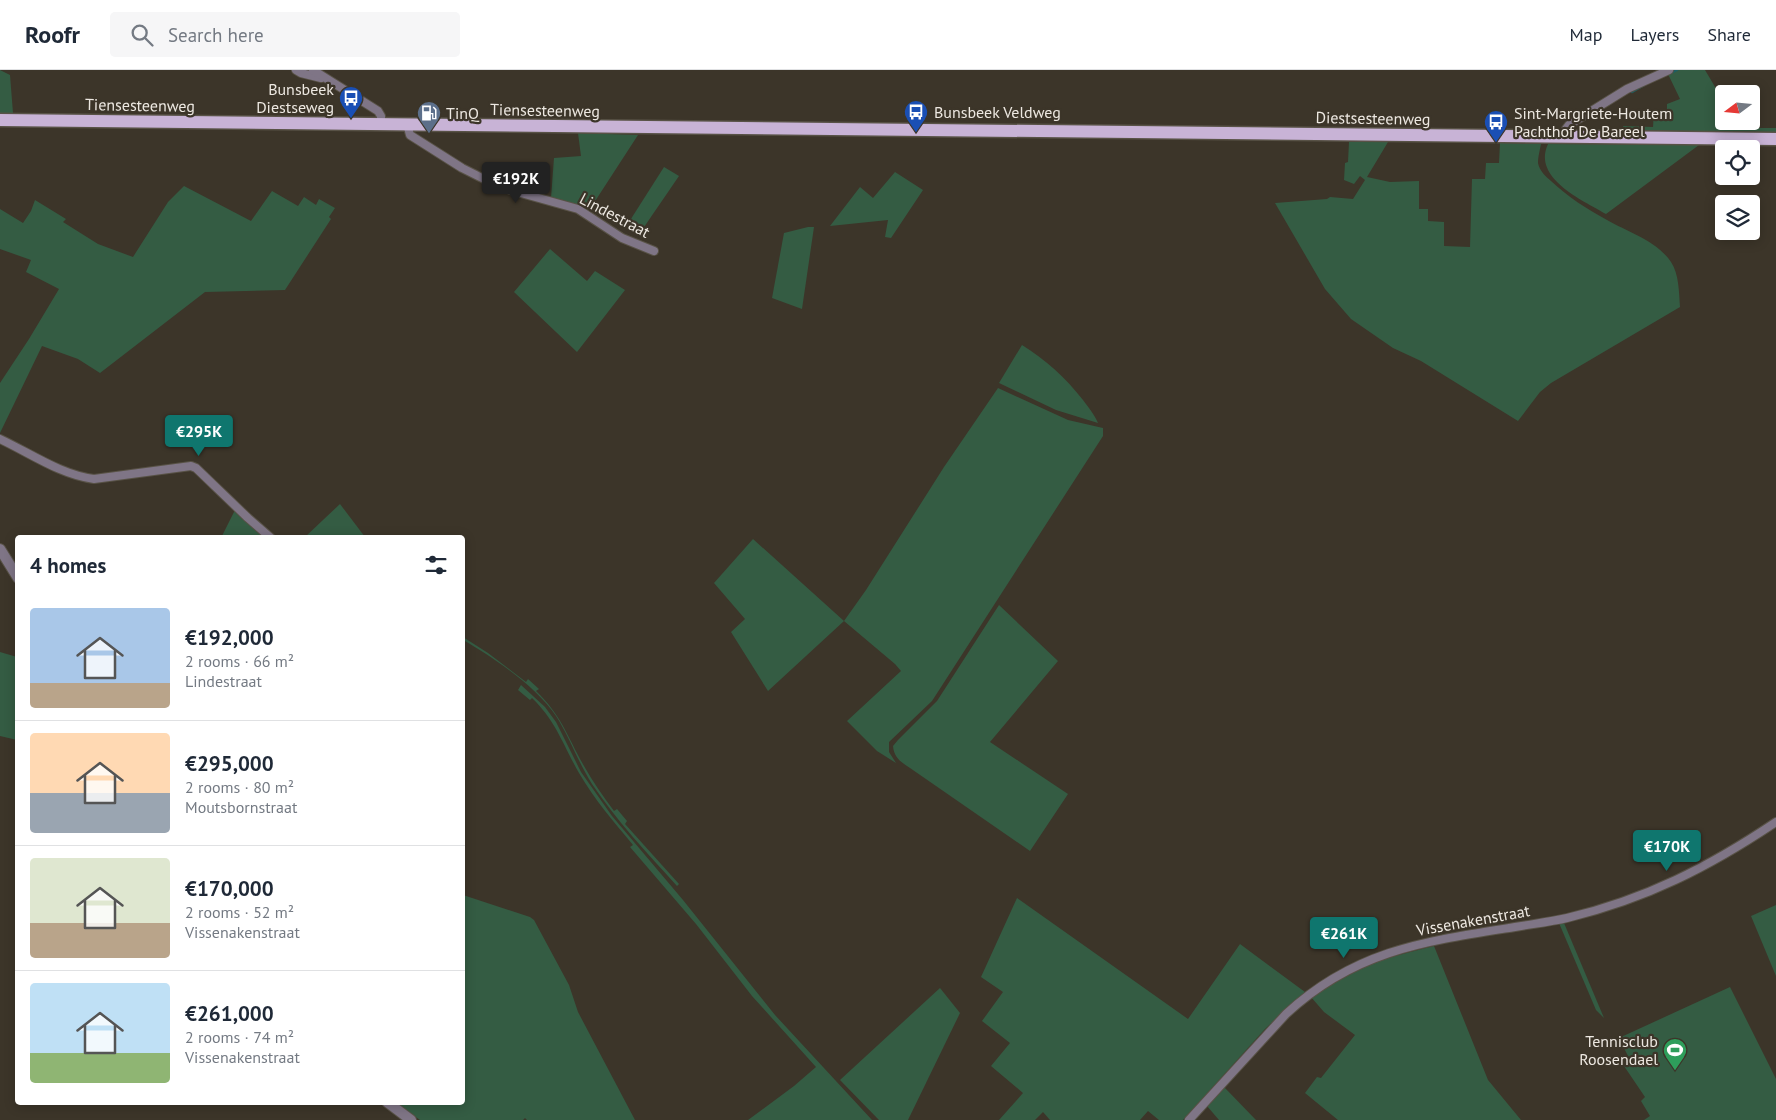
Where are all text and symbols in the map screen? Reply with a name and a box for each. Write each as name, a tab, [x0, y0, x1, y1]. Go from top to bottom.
search box	[110, 12, 460, 57]
text: Roofr	[25, 19, 80, 50]
icon: search	[128, 21, 156, 49]
text: Search here	[168, 23, 264, 47]
text: Map	[1570, 23, 1602, 46]
text: Layers	[1630, 23, 1679, 46]
text: Share	[1707, 23, 1751, 46]
place label: Bunsbeek Diestseweg	[256, 79, 334, 117]
bus stop icon: Bunsbeek Diestseweg	[338, 85, 364, 119]
north arrow	[1715, 85, 1760, 130]
map controls	[1715, 85, 1760, 240]
street label: Tiensesteenweg	[85, 94, 195, 116]
street label: Tiensesteenweg	[490, 99, 600, 121]
bus stop icon: Bunsbeek Veldweg	[903, 99, 929, 133]
fuel station icon: TinQ	[416, 100, 442, 134]
place label: Bunsbeek Veldweg	[934, 102, 1061, 122]
place label: TinQ	[446, 103, 480, 123]
place label: Sint-Margriete-Houtem Pachthof De Bareel	[1514, 103, 1672, 141]
street label: Diestsesteenweg	[1315, 107, 1431, 129]
bus stop icon: Sint-Margriete-Houtem Pachthof De Bareel	[1483, 109, 1509, 143]
button: locate	[1715, 140, 1760, 185]
pin: €192K	[481, 162, 551, 204]
text: €192K	[493, 168, 539, 188]
street label: Lindestraat	[576, 188, 654, 242]
button: layers	[1715, 195, 1760, 240]
pin: €295K	[164, 414, 234, 457]
text: €295K	[176, 421, 222, 441]
icon: filters	[422, 551, 450, 579]
text: 4 homes	[30, 552, 106, 579]
text: €192,000	[185, 624, 274, 651]
icon: home	[70, 628, 130, 688]
text: 2 rooms · 66 m²	[185, 651, 294, 671]
text: Lindestraat	[185, 671, 262, 691]
text: €295,000	[185, 750, 274, 777]
icon: home	[70, 753, 130, 813]
text: 2 rooms · 80 m²	[185, 777, 294, 797]
text: Moutsbornstraat	[185, 797, 297, 817]
pin: €170K	[1632, 830, 1702, 872]
text: €170K	[1644, 836, 1690, 856]
text: €170,000	[185, 875, 274, 902]
icon: home	[70, 878, 130, 938]
street label: Vissenakenstraat	[1414, 900, 1532, 940]
text: 2 rooms · 52 m²	[185, 902, 294, 922]
pin: €261K	[1309, 916, 1379, 959]
text: Vissenakenstraat	[185, 922, 300, 942]
text: €261K	[1321, 923, 1367, 943]
text: €261,000	[185, 1000, 274, 1027]
icon: home	[70, 1003, 130, 1063]
text: 2 rooms · 74 m²	[185, 1027, 294, 1047]
place label: Tennisclub Roosendael	[1579, 1031, 1658, 1069]
sports icon: Tennisclub Roosendael	[1662, 1037, 1688, 1071]
text: Vissenakenstraat	[185, 1047, 300, 1067]

